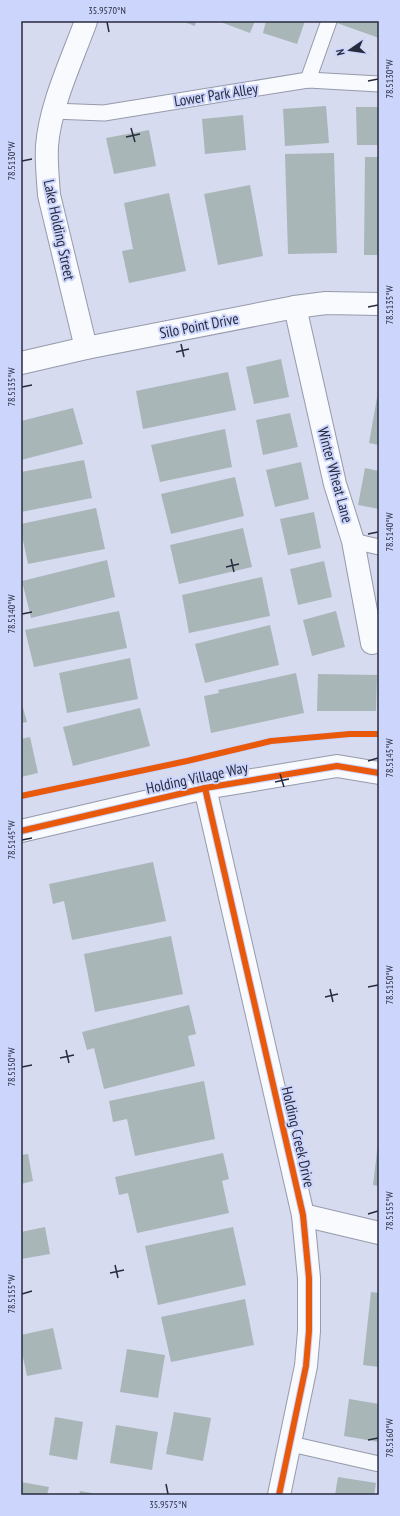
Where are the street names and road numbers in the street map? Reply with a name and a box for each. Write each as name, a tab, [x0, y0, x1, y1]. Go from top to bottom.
street label: Lower Park Alley	[173, 78, 259, 110]
street label: Lake Holding Street	[40, 178, 79, 282]
street label: Silo Point Drive	[158, 309, 240, 342]
street label: Winter Wheat Lane	[314, 425, 357, 525]
street label: Holding Village Way	[144, 757, 250, 798]
street label: Holding Creek Drive	[278, 1085, 319, 1189]

